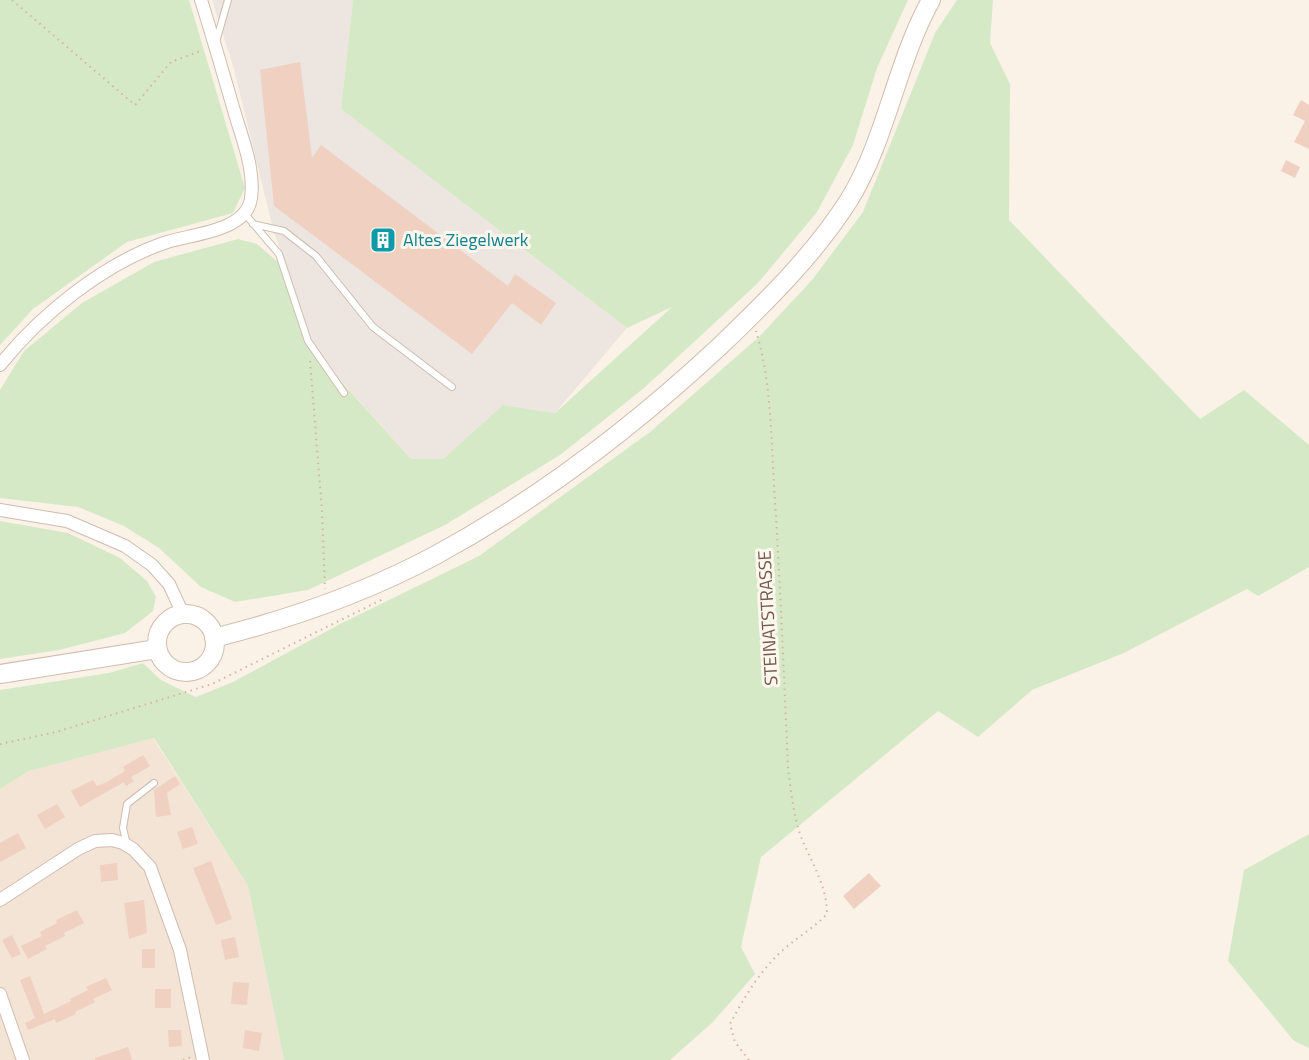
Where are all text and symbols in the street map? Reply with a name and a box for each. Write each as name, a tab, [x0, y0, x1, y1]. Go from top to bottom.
building icon: Altes Ziegelwerk	[368, 225, 398, 255]
place label: Altes Ziegelwerk	[403, 226, 529, 253]
street label: STEINATSTRASSE	[750, 550, 785, 686]

